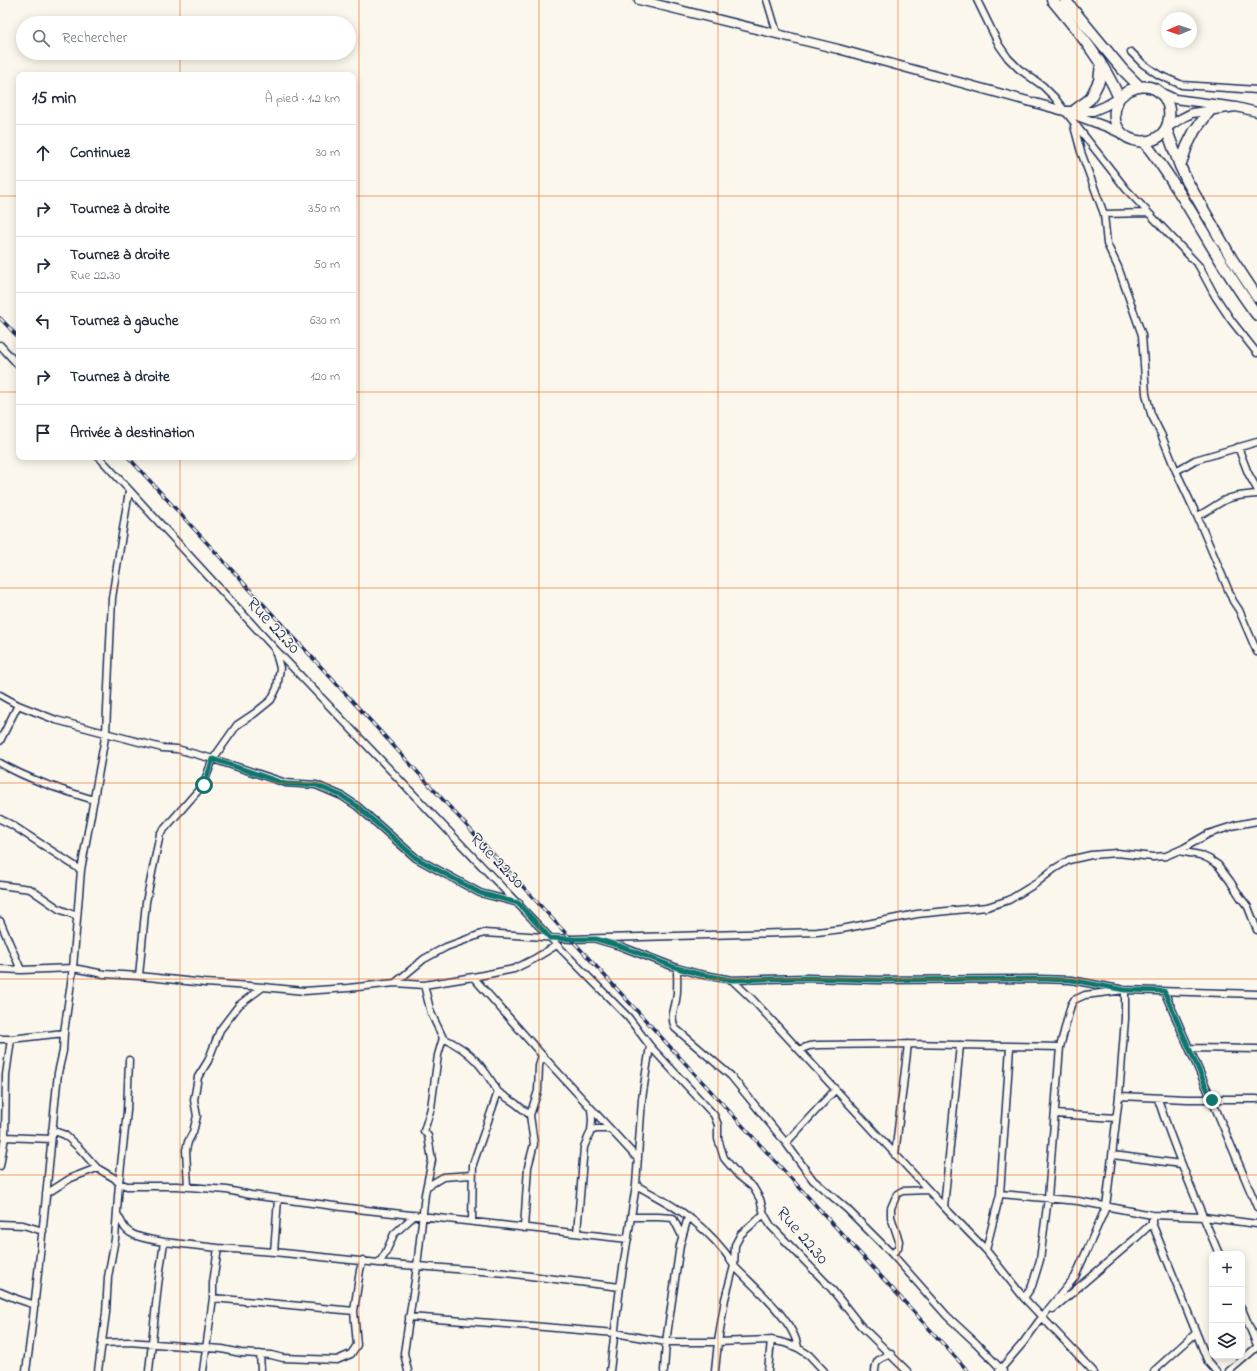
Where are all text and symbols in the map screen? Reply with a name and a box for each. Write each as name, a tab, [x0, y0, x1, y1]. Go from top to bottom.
north arrow	[1161, 12, 1197, 48]
search box	[16, 16, 356, 60]
icon: search	[30, 27, 52, 49]
text: Rechercher	[62, 27, 127, 49]
text: 15 min	[32, 86, 76, 111]
text: À pied · 1.2 km	[265, 89, 340, 108]
icon: ahead	[32, 142, 54, 164]
text: Continuez	[70, 142, 130, 164]
text: 30 m	[316, 143, 340, 162]
icon: right	[32, 198, 54, 220]
text: Tournez à droite	[70, 198, 170, 220]
text: 350 m	[308, 199, 340, 218]
text: Tournez à droite	[70, 244, 170, 266]
icon: right	[32, 254, 54, 276]
text: 50 m	[314, 255, 340, 274]
text: Rue 22.30	[70, 266, 120, 285]
icon: left	[32, 310, 54, 332]
text: Tournez à gauche	[70, 310, 178, 332]
text: 630 m	[310, 311, 340, 330]
icon: right	[32, 366, 54, 388]
text: Tournez à droite	[70, 366, 170, 388]
text: 120 m	[310, 367, 340, 386]
icon: arrive	[32, 422, 54, 444]
text: Arrivée à destination	[70, 422, 195, 444]
street label: Rue 22.30	[239, 592, 306, 661]
route start	[195, 776, 213, 794]
street label: Rue 22.30	[463, 827, 530, 896]
route end	[1203, 1091, 1221, 1109]
street label: Rue 22.30	[769, 1202, 834, 1271]
map controls	[1209, 1251, 1245, 1359]
button: +	[1209, 1251, 1245, 1287]
button: −	[1209, 1287, 1245, 1323]
button: layers	[1209, 1323, 1245, 1359]

